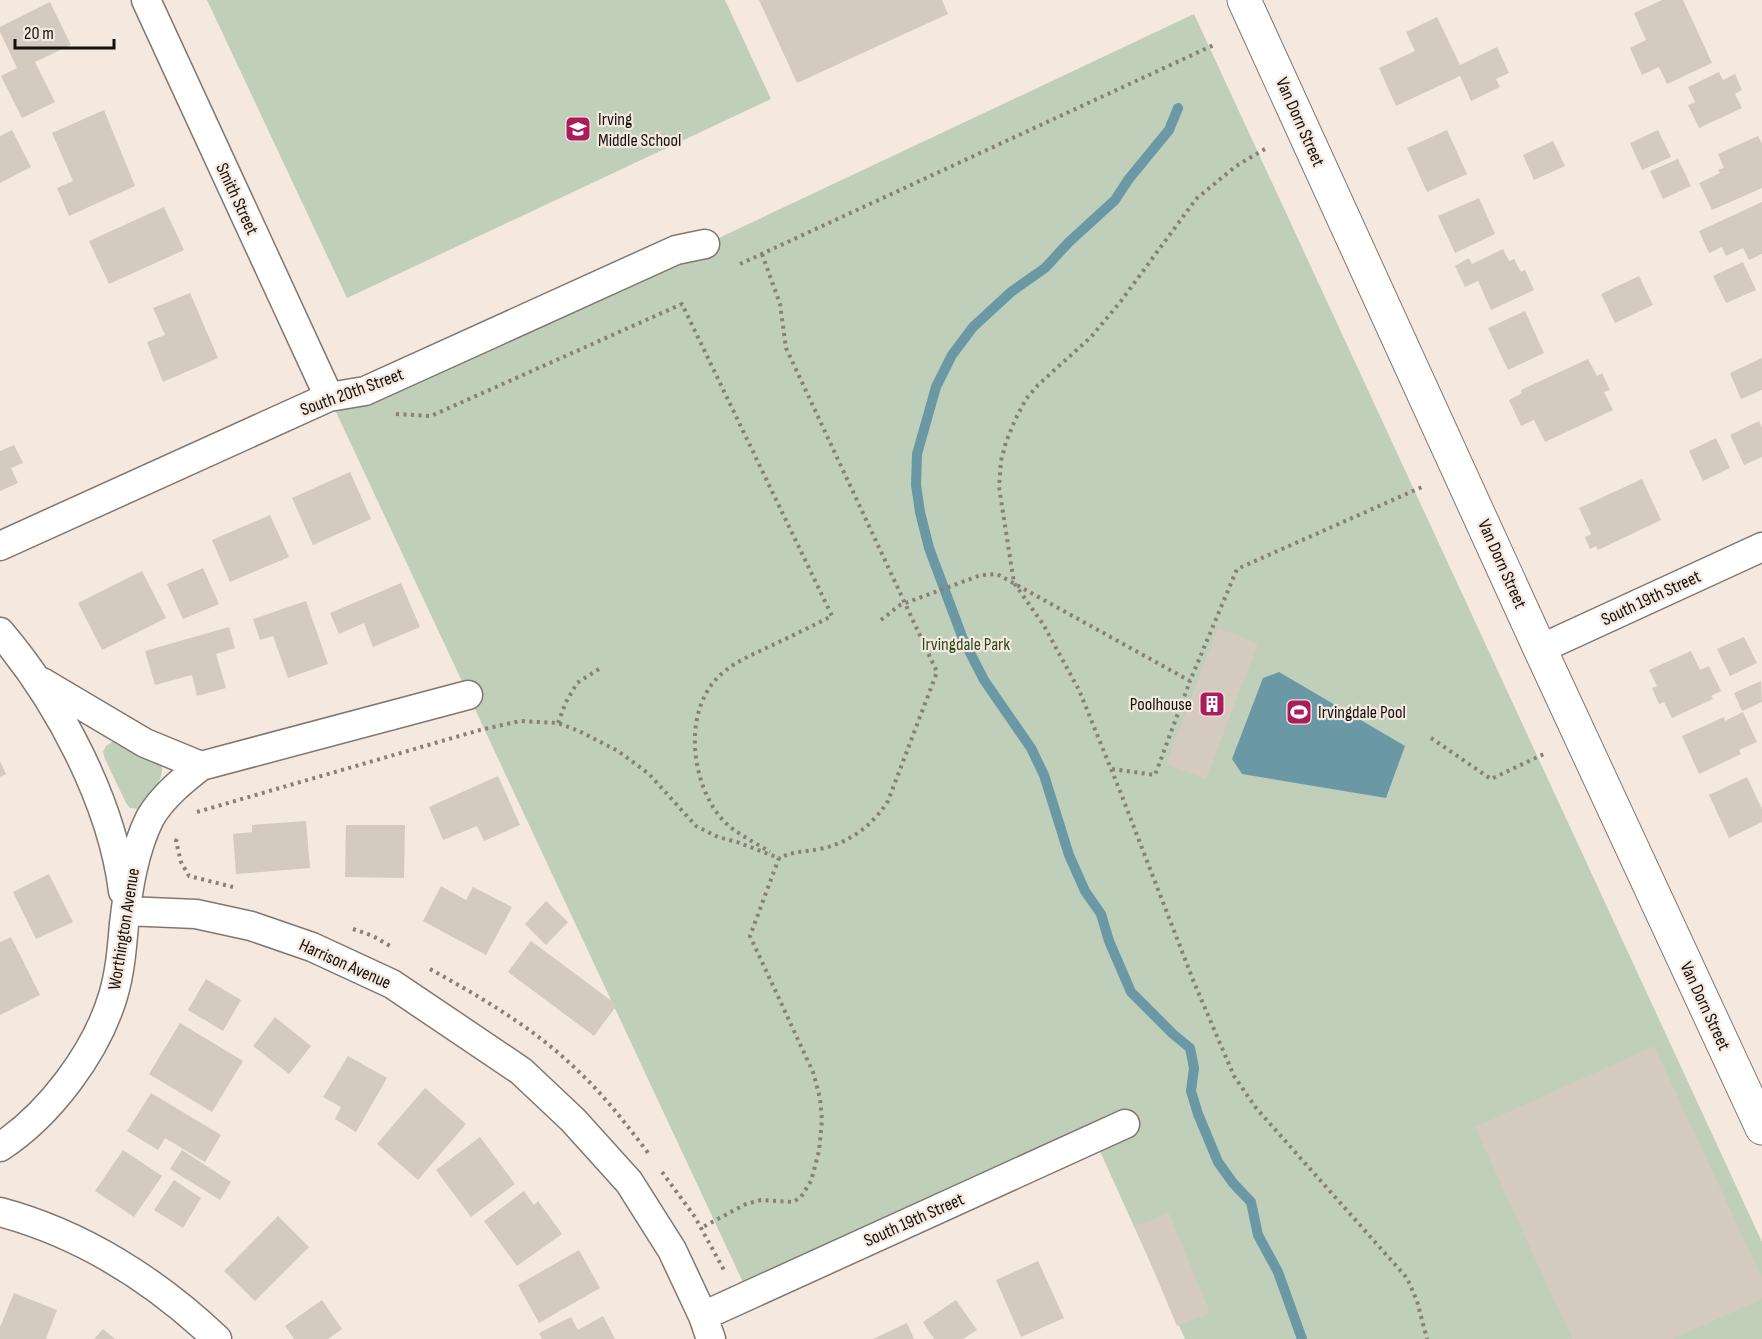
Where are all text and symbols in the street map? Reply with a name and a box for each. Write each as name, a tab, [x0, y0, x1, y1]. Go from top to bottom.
scale bar	[15, 12, 114, 50]
text: 20 m	[24, 23, 54, 44]
street label: Van Dorn Street	[1271, 74, 1329, 170]
place label: Irving Middle School	[598, 109, 681, 151]
school or university icon: Irving Middle School	[563, 114, 593, 144]
street label: Smith Street	[211, 160, 263, 239]
street label: South 20th Street	[298, 363, 407, 420]
street label: Van Dorn Street	[1473, 516, 1531, 612]
street label: South 19th Street	[1598, 566, 1704, 630]
park label: Irvingdale Park	[922, 634, 1010, 655]
building icon: Poolhouse	[1197, 689, 1227, 719]
place label: Poolhouse	[1130, 694, 1192, 715]
sports icon: Irvingdale Pool	[1284, 697, 1314, 727]
place label: Irvingdale Pool	[1318, 702, 1406, 723]
street label: Worthington Avenue	[104, 867, 144, 991]
street label: Harrison Avenue	[296, 934, 394, 994]
street label: Van Dorn Street	[1675, 958, 1735, 1054]
street label: South 19th Street	[861, 1188, 968, 1251]

